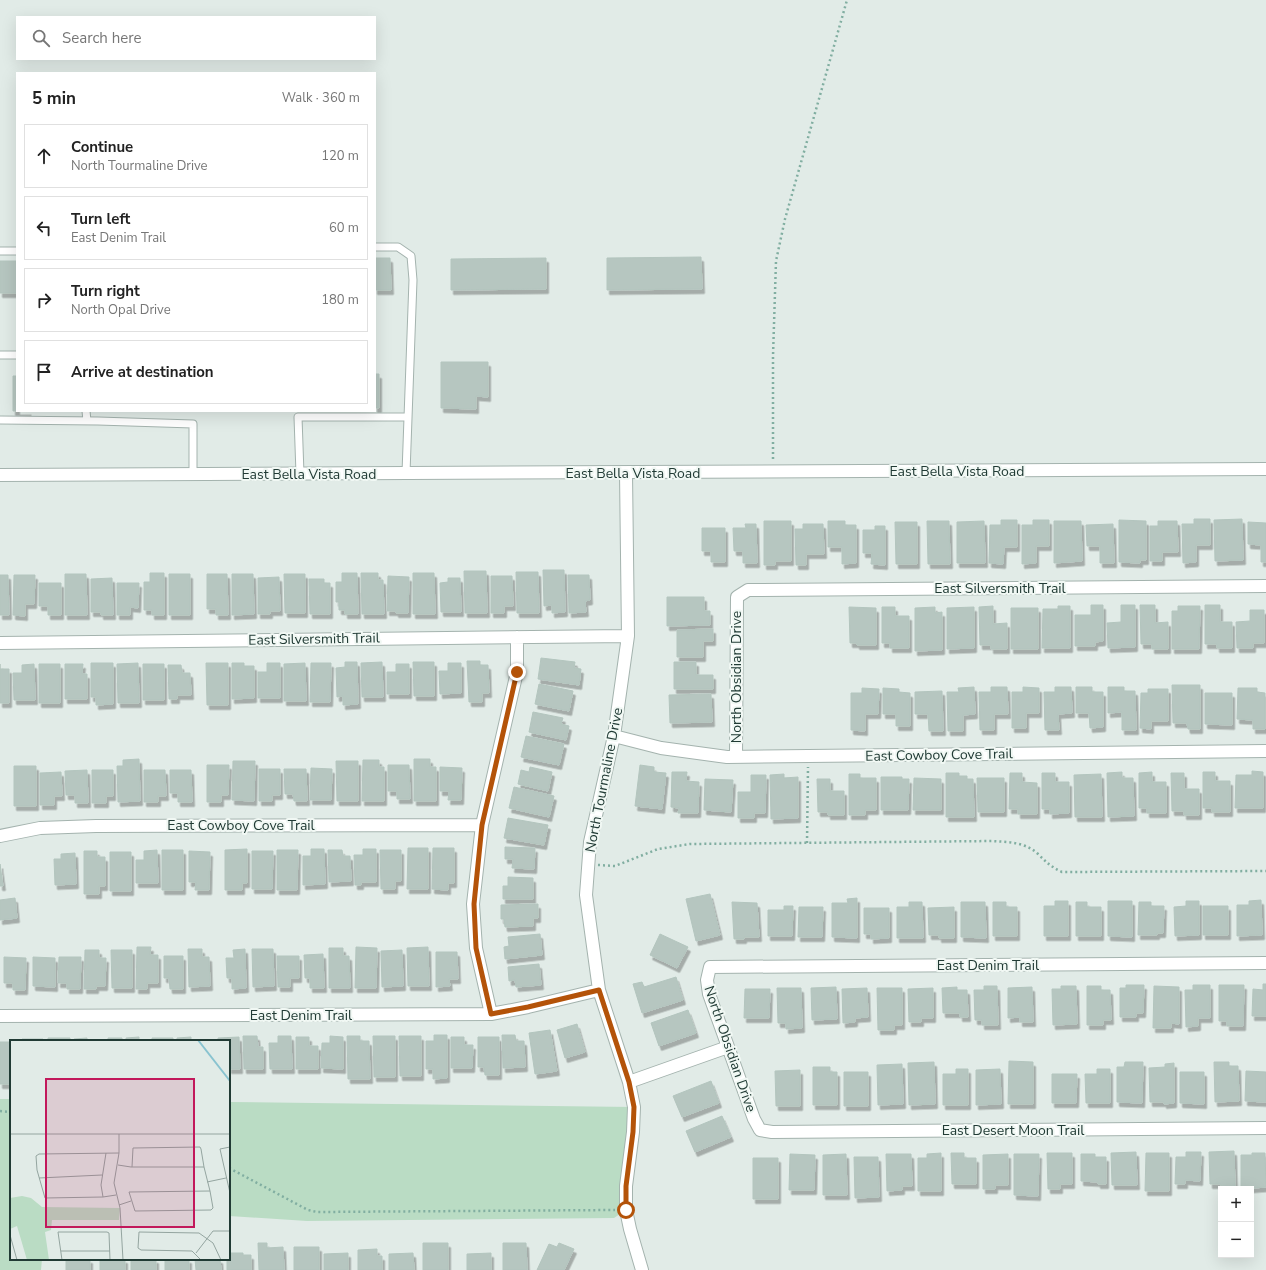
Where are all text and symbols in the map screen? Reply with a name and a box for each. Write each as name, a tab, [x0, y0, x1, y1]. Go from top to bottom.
search box	[16, 16, 376, 60]
icon: search	[30, 27, 52, 49]
text: Search here	[62, 28, 142, 48]
text: 5 min	[32, 87, 76, 110]
text: Walk · 360 m	[282, 89, 360, 107]
text: Continue	[71, 137, 133, 157]
icon: ahead	[33, 145, 55, 167]
text: 120 m	[321, 147, 359, 165]
text: North Tourmaline Drive	[71, 157, 207, 175]
text: Turn left	[71, 209, 130, 229]
icon: left	[33, 217, 55, 239]
text: 60 m	[329, 219, 359, 237]
text: East Denim Trail	[71, 229, 166, 247]
text: Turn right	[71, 281, 140, 301]
icon: right	[33, 289, 55, 311]
text: 180 m	[321, 291, 359, 309]
text: North Opal Drive	[71, 301, 171, 319]
icon: arrive	[33, 361, 55, 383]
text: Arrive at destination	[71, 362, 214, 382]
street label: East Bella Vista Road	[890, 462, 1024, 481]
street label: East Bella Vista Road	[566, 464, 700, 483]
street label: East Bella Vista Road	[242, 465, 376, 484]
street label: East Silversmith Trail	[934, 579, 1067, 598]
street label: North Obsidian Drive	[727, 611, 746, 743]
street label: East Silversmith Trail	[248, 628, 381, 650]
route end	[508, 663, 526, 681]
street label: North Tourmaline Drive	[581, 706, 627, 854]
street label: East Cowboy Cove Trail	[865, 744, 1014, 766]
street label: East Cowboy Cove Trail	[167, 816, 316, 835]
street label: East Denim Trail	[937, 956, 1040, 975]
street label: North Obsidian Drive	[699, 983, 761, 1115]
street label: East Denim Trail	[250, 1006, 353, 1025]
inset map	[10, 1040, 230, 1260]
street label: East Desert Moon Trail	[942, 1121, 1085, 1140]
map controls	[1218, 1186, 1254, 1258]
button: +	[1218, 1186, 1254, 1222]
route start	[617, 1201, 635, 1219]
button: −	[1218, 1222, 1254, 1258]

